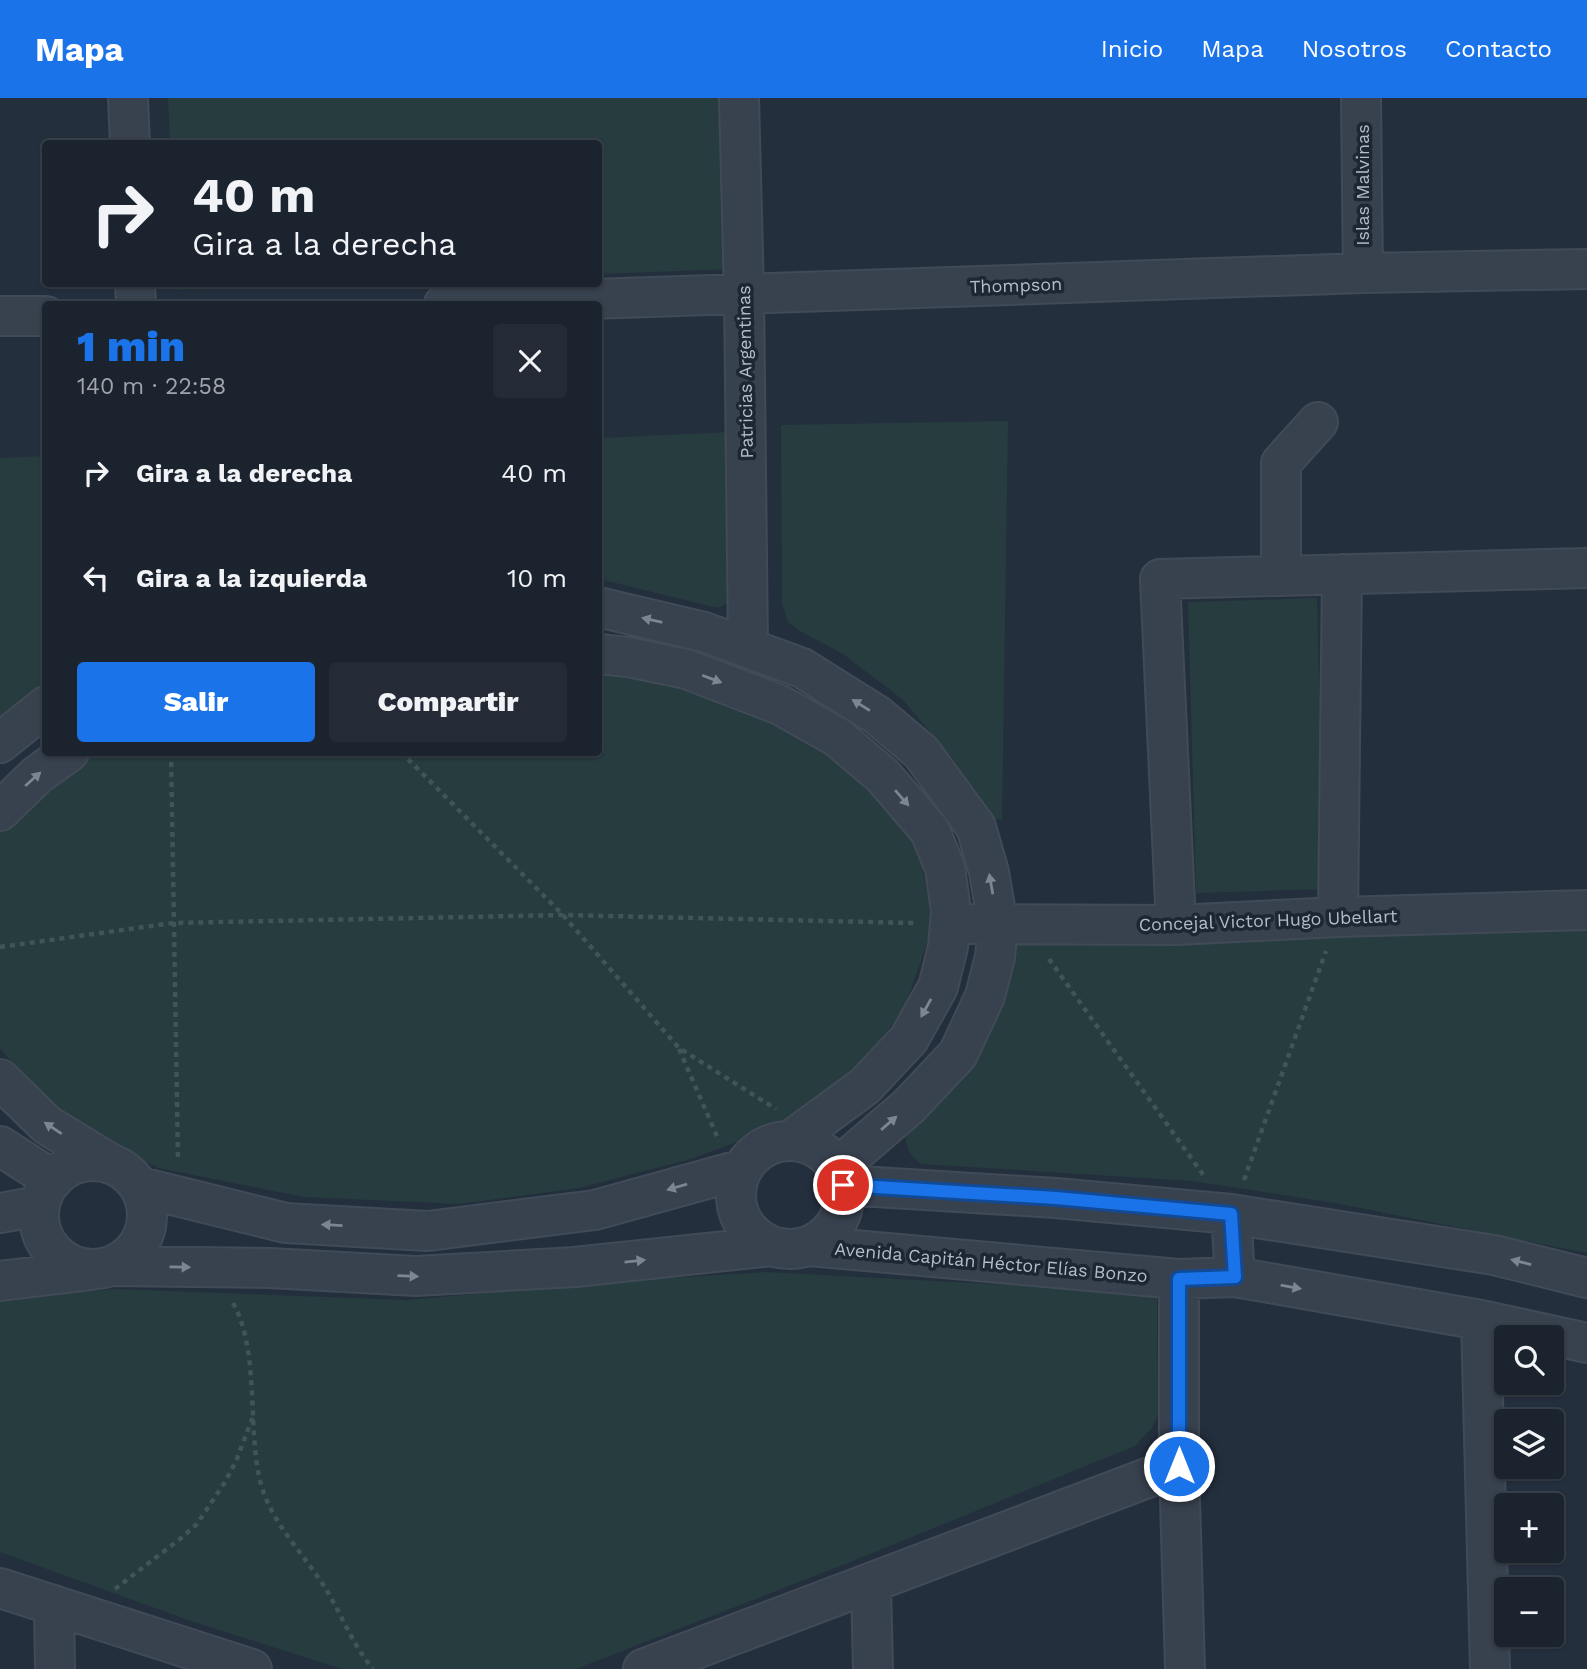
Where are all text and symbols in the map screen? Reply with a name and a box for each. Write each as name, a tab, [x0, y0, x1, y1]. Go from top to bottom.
text: Mapa	[35, 30, 124, 69]
text: Inicio	[1101, 35, 1163, 63]
text: Mapa	[1201, 35, 1264, 63]
text: Nosotros	[1302, 35, 1407, 63]
text: Contacto	[1445, 35, 1552, 63]
street label: Islas Malvinas	[1352, 124, 1373, 246]
text: 40 m	[192, 166, 315, 224]
icon: right	[77, 168, 168, 259]
text: Gira a la derecha	[192, 225, 456, 263]
street label: Thompson	[969, 273, 1063, 297]
street label: Patricias Argentinas	[733, 285, 757, 459]
text: 1 min	[77, 322, 185, 371]
button: close	[493, 324, 567, 398]
text: 140 m · 22:58	[77, 373, 226, 400]
icon: right	[77, 454, 115, 492]
text: Gira a la derecha	[136, 458, 352, 488]
text: 40 m	[501, 458, 567, 488]
icon: left	[77, 559, 115, 597]
text: Gira a la izquierda	[136, 563, 367, 593]
text: 10 m	[507, 563, 567, 593]
one-way arrow	[641, 614, 663, 625]
button: Salir	[77, 662, 315, 742]
button: Compartir	[329, 662, 567, 742]
one-way arrow	[702, 674, 723, 685]
one-way arrow	[851, 699, 871, 712]
one-way arrow	[24, 772, 41, 788]
one-way arrow	[894, 790, 909, 807]
one-way arrow	[985, 873, 996, 895]
street label: Concejal Victor Hugo Ubellart	[1138, 905, 1398, 935]
one-way arrow	[920, 998, 932, 1018]
one-way arrow	[880, 1115, 898, 1131]
one-way arrow	[43, 1121, 63, 1134]
pin	[813, 1155, 873, 1215]
icon: arrive	[824, 1166, 862, 1204]
one-way arrow	[666, 1182, 688, 1193]
one-way arrow	[321, 1220, 343, 1231]
street label: Avenida Capitán Héctor Elías Bonzo	[834, 1238, 1148, 1286]
one-way arrow	[624, 1255, 646, 1266]
one-way arrow	[1510, 1256, 1532, 1267]
one-way arrow	[170, 1261, 192, 1273]
one-way arrow	[397, 1270, 419, 1281]
one-way arrow	[1281, 1282, 1303, 1293]
map controls	[1494, 1325, 1564, 1647]
button: search	[1494, 1325, 1564, 1395]
button: layers	[1494, 1409, 1564, 1479]
position arrow	[1142, 1429, 1216, 1503]
button: +	[1494, 1493, 1564, 1563]
button: −	[1494, 1577, 1564, 1647]

